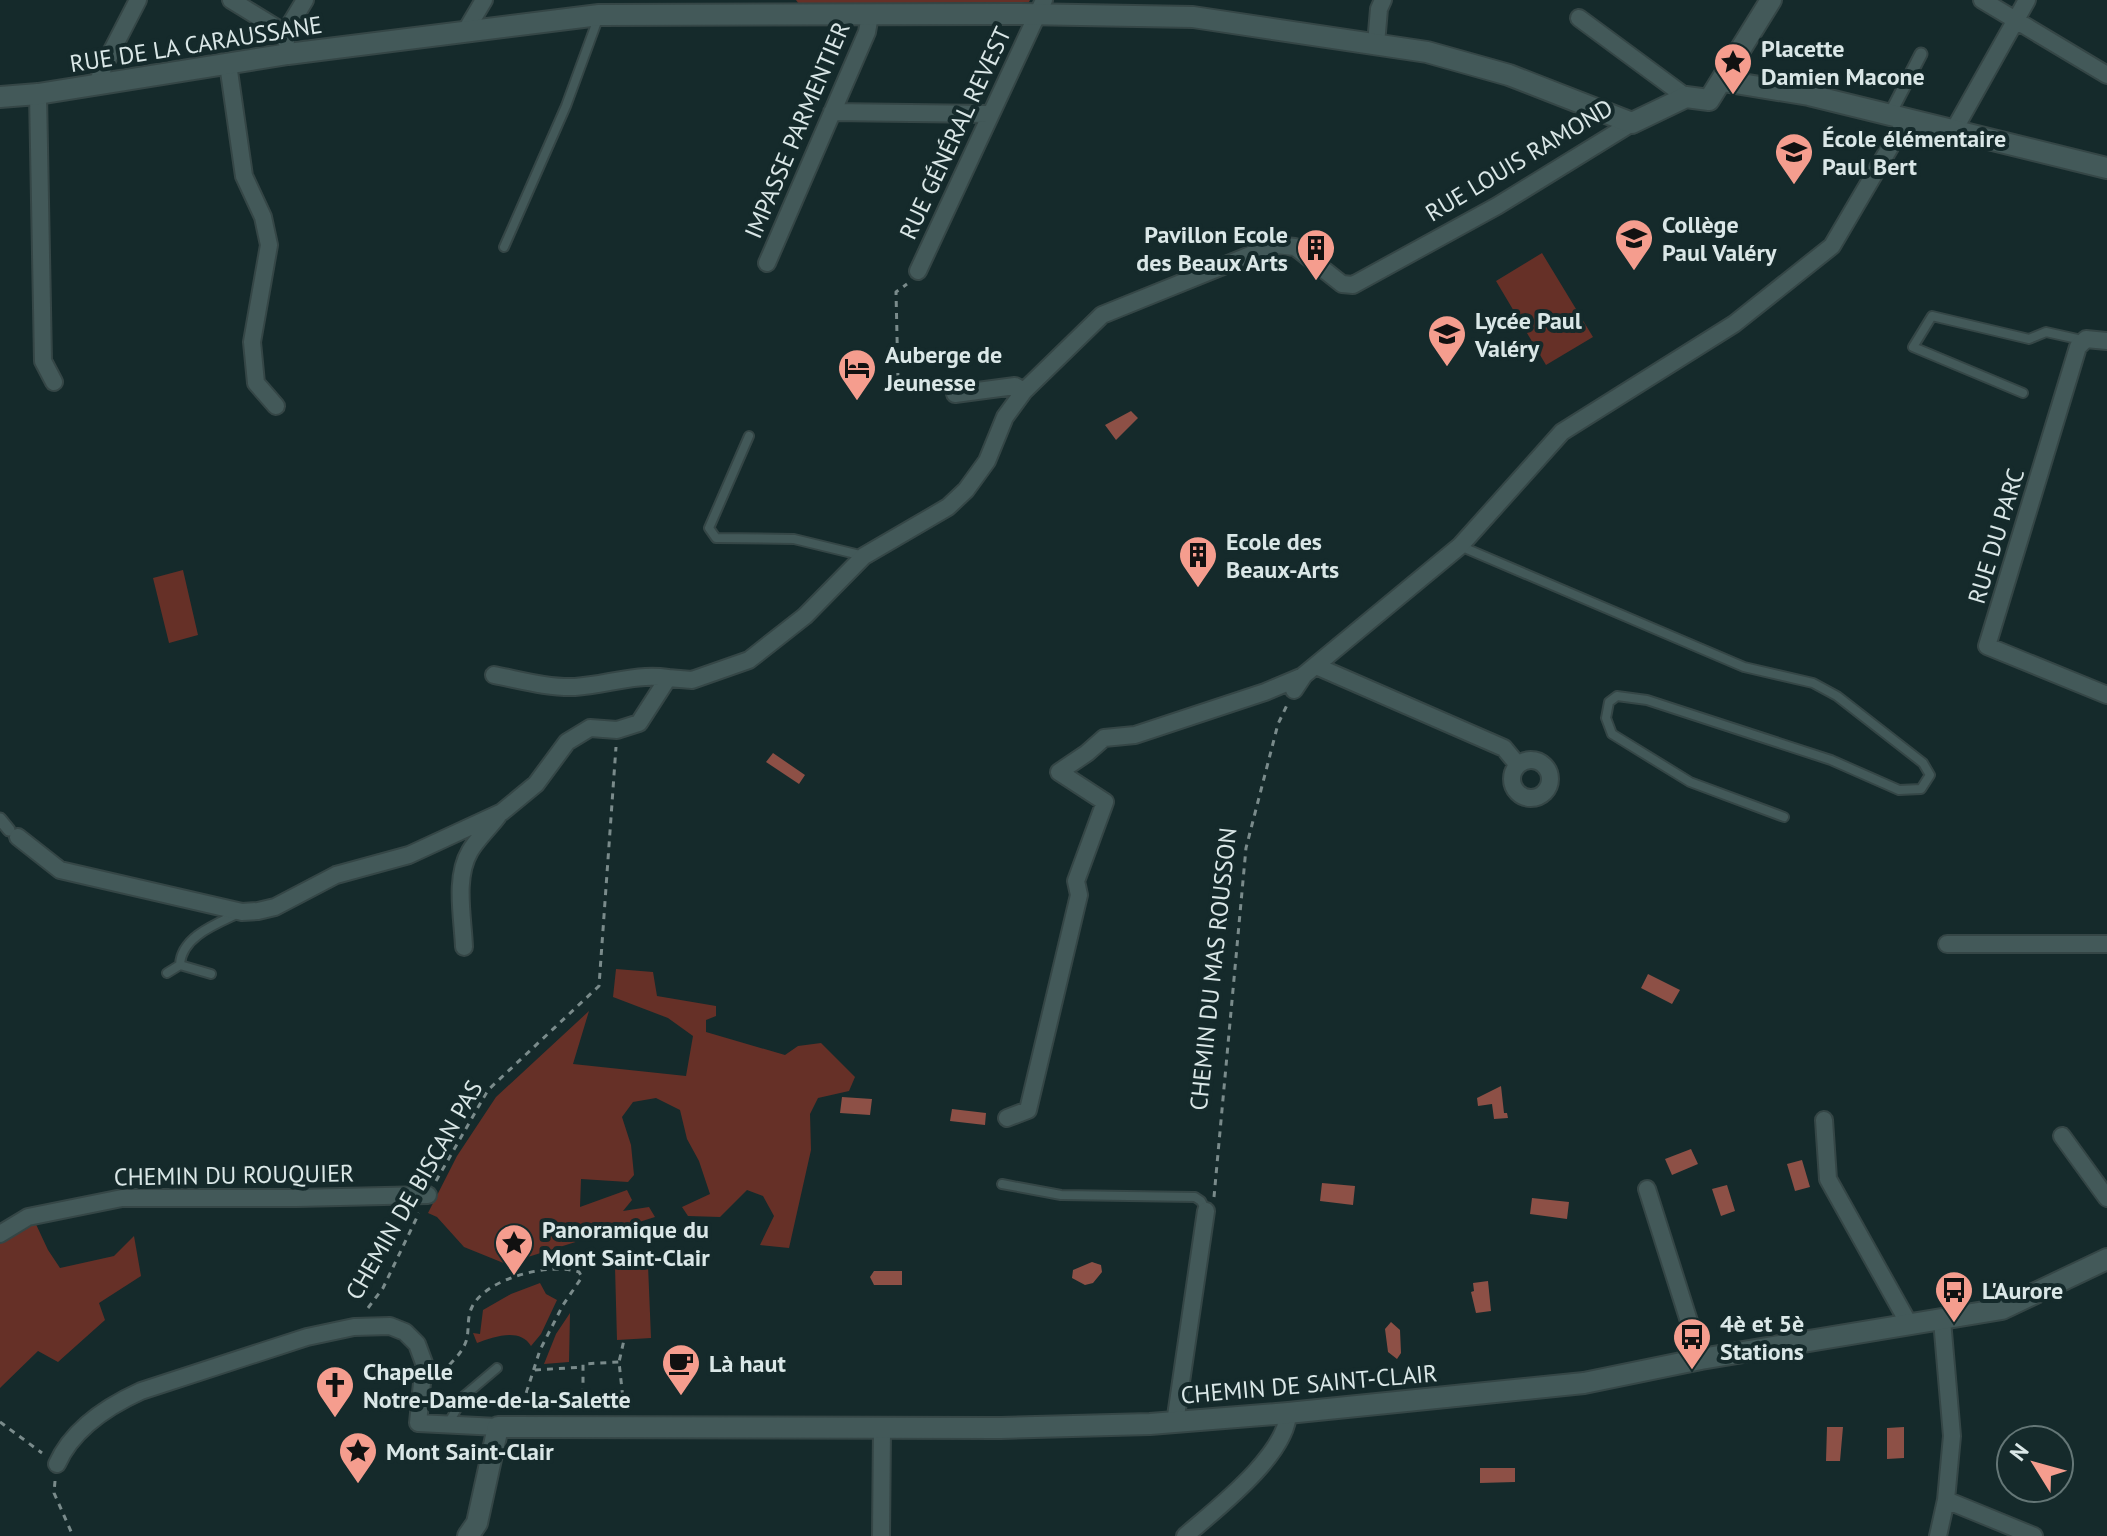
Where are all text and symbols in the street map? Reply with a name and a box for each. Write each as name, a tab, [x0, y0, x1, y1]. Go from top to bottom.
street label: RUE DE LA CARAUSSANE	[68, 9, 324, 79]
street label: IMPASSE PARMENTIER	[737, 17, 857, 243]
street label: RUE GÉNÉRAL REVEST	[892, 22, 1018, 244]
place label: Placette Damien Macone	[1761, 33, 1925, 92]
place icon: Placette Damien Macone	[1712, 41, 1754, 96]
street label: RUE LOUIS RAMOND	[1420, 92, 1618, 228]
place label: École élémentaire Paul Bert	[1822, 123, 2006, 182]
school or university icon: École élémentaire Paul Bert	[1773, 131, 1815, 186]
place label: Collège Paul Valéry	[1662, 209, 1777, 268]
school or university icon: Collège Paul Valéry	[1613, 217, 1655, 272]
place label: Pavillon Ecole des Beaux Arts	[1136, 219, 1288, 278]
building icon: Pavillon Ecole des Beaux Arts	[1295, 227, 1337, 282]
place label: Lycée Paul Valéry	[1474, 305, 1583, 364]
school or university icon: Lycée Paul Valéry	[1426, 313, 1468, 368]
place label: Auberge de Jeunesse	[884, 339, 1002, 398]
hotel icon: Auberge de Jeunesse	[836, 347, 878, 402]
street label: RUE DU PARC	[1961, 465, 2031, 607]
place label: Ecole des Beaux-Arts	[1226, 526, 1339, 585]
building icon: Ecole des Beaux-Arts	[1177, 534, 1219, 589]
street label: CHEMIN DU MAS ROUSSON	[1183, 826, 1243, 1112]
street label: CHEMIN DE BISCAN PAS	[339, 1075, 489, 1305]
street label: CHEMIN DU ROUQUIER	[114, 1157, 354, 1193]
place label: Panoramique du Mont Saint-Clair	[542, 1214, 710, 1273]
place icon: Panoramique du Mont Saint-Clair	[493, 1222, 535, 1277]
bus stop icon: L'Aurore	[1933, 1269, 1975, 1324]
place label: L'Aurore	[1982, 1275, 2063, 1306]
place label: 4è et 5è Stations	[1720, 1308, 1804, 1367]
bus stop icon: 4è et 5è Stations	[1671, 1316, 1713, 1371]
cafe icon: Là haut	[660, 1342, 702, 1397]
place label: Là haut	[709, 1348, 786, 1379]
place label: Chapelle Notre-Dame-de-la-Salette	[363, 1356, 631, 1415]
street label: CHEMIN DE SAINT-CLAIR	[1179, 1357, 1439, 1411]
church icon: Chapelle Notre-Dame-de-la-Salette	[314, 1364, 356, 1419]
north arrow	[1995, 1424, 2075, 1504]
place icon: Mont Saint-Clair	[337, 1430, 379, 1485]
place label: Mont Saint-Clair	[386, 1436, 554, 1467]
text: N	[2003, 1438, 2035, 1466]

